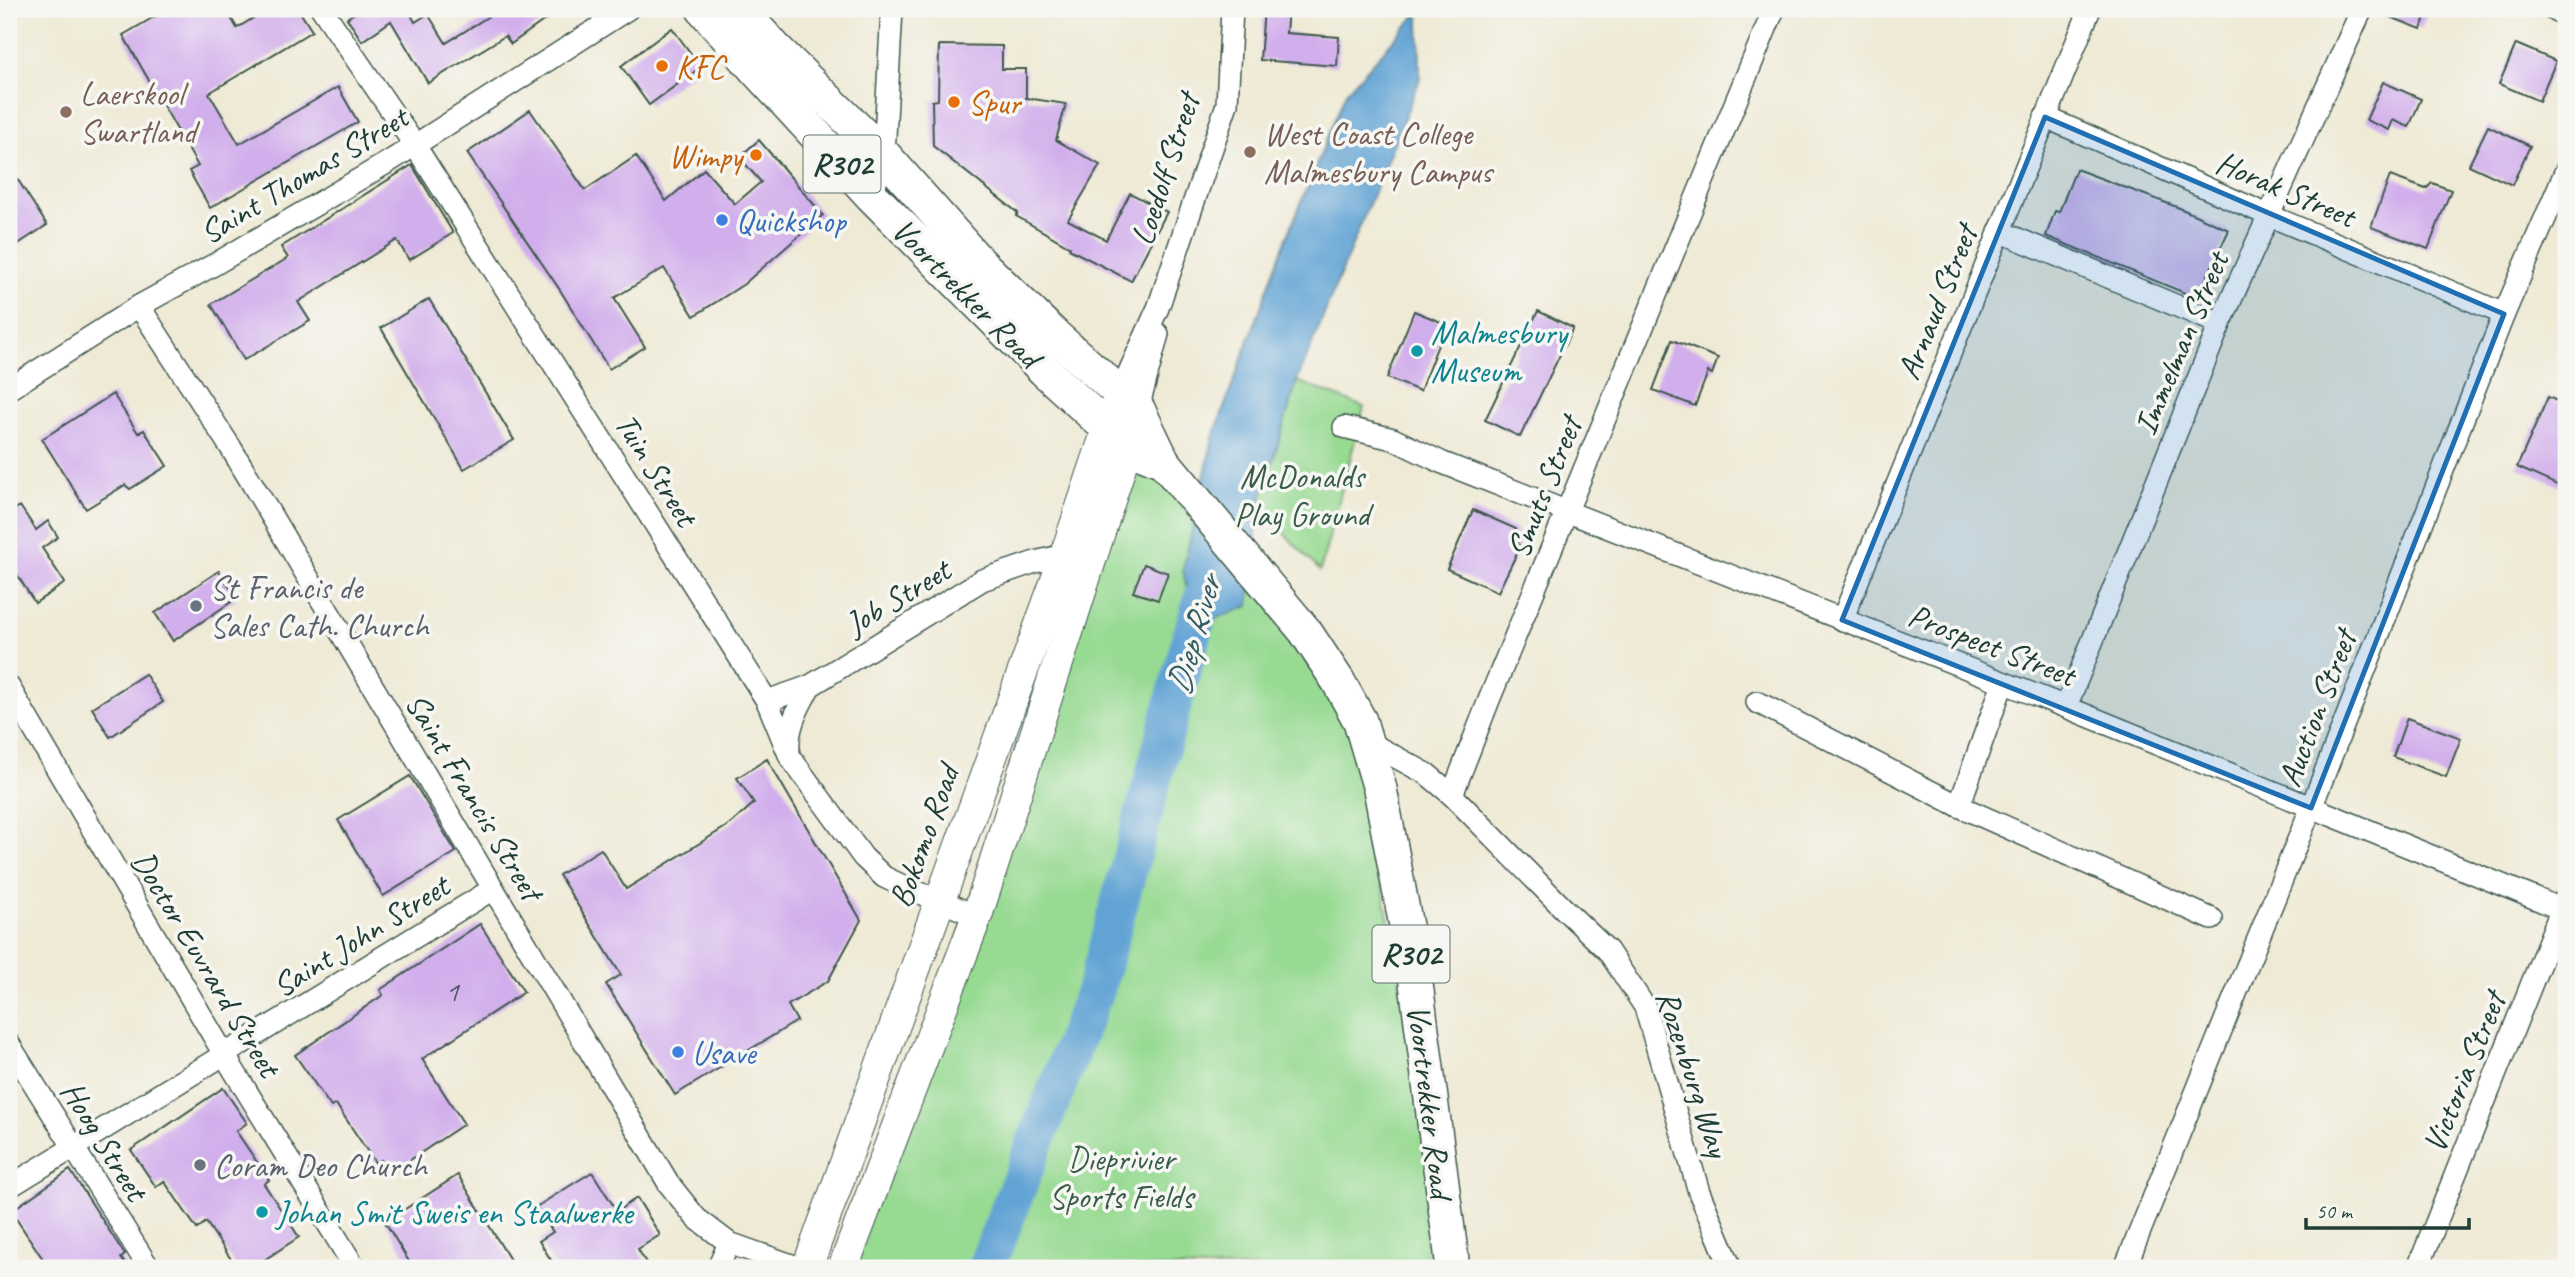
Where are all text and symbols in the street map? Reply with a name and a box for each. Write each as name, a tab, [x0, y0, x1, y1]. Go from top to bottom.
place label: KFC	[676, 46, 728, 88]
marker: KFC	[654, 58, 670, 74]
place label: Laerskool Swartland	[80, 73, 201, 153]
place label: Spur	[968, 82, 1022, 124]
street label: Loedolf Street	[1121, 85, 1210, 250]
marker: Spur	[946, 94, 962, 110]
street label: Saint Thomas Street	[192, 95, 418, 253]
marker: Laerskool Swartland	[58, 104, 74, 120]
place label: West Coast College Malmesbury Campus	[1264, 113, 1495, 193]
place label: Wimpy	[669, 135, 745, 177]
road number: R302	[804, 135, 880, 192]
street label: Horak Street	[2210, 141, 2364, 238]
marker: West Coast College Malmesbury Campus	[1242, 144, 1258, 160]
marker: Wimpy	[748, 147, 764, 163]
place label: Quickshop	[736, 200, 848, 242]
street label: Voortrekker Road	[883, 209, 1053, 380]
marker: Quickshop	[714, 212, 730, 228]
street label: Arnaud Street	[1887, 215, 1988, 386]
street label: Immelman Street	[2124, 243, 2239, 441]
place label: Malmesbury Museum	[1431, 312, 1569, 392]
marker: Malmesbury Museum	[1409, 343, 1425, 359]
street label: Tuin Street	[605, 406, 709, 536]
street label: Smuts Street	[1497, 407, 1593, 564]
park label: McDonalds Play Ground	[1235, 456, 1374, 536]
street label: Job Street	[836, 548, 960, 645]
water label: Diep River	[1155, 566, 1233, 699]
place label: St Francis de Sales Cath. Church	[210, 567, 430, 647]
street label: Prospect Street	[1902, 594, 2084, 697]
marker: St Francis de Sales Cath. Church	[188, 598, 204, 614]
street label: Auction Street	[2268, 621, 2367, 792]
street label: Saint Francis Street	[396, 685, 555, 911]
street label: Bokomo Road	[879, 755, 971, 913]
street label: Doctor Euvrard Street	[122, 843, 292, 1087]
street label: Saint John Street	[265, 863, 459, 1007]
road number: R302	[1372, 925, 1450, 982]
house number: 1	[445, 972, 460, 1010]
street label: Victoria Street	[2413, 982, 2517, 1159]
street label: Rozenburg Way	[1646, 985, 1741, 1164]
street label: Voortrekker Road	[1397, 1002, 1463, 1205]
place label: Usave	[692, 1032, 758, 1074]
marker: Usave	[670, 1044, 686, 1060]
street label: Hoog Street	[51, 1073, 159, 1211]
park label: Dieprivier Sports Fields	[1049, 1138, 1196, 1218]
place label: Coram Deo Church	[214, 1145, 429, 1187]
marker: Coram Deo Church	[192, 1157, 208, 1173]
scale bar	[2306, 1186, 2468, 1230]
place label: Johan Smit Sweis en Staalwerke	[274, 1192, 635, 1234]
text: 50 m	[2316, 1198, 2354, 1224]
marker: Johan Smit Sweis en Staalwerke	[254, 1204, 270, 1220]

